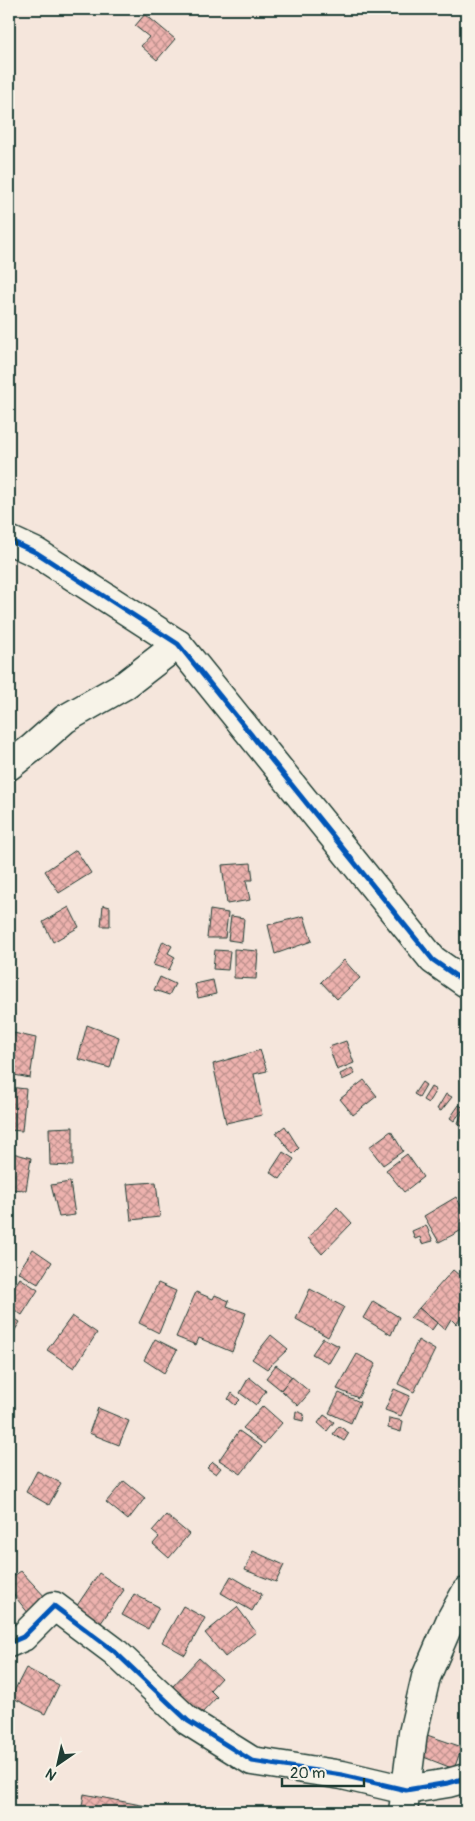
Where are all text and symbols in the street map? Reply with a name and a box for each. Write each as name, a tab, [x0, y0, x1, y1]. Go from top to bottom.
north arrow	[32, 1738, 82, 1788]
scale bar	[282, 1756, 365, 1788]
text: 20 m	[290, 1764, 325, 1783]
text: N	[42, 1765, 60, 1784]

